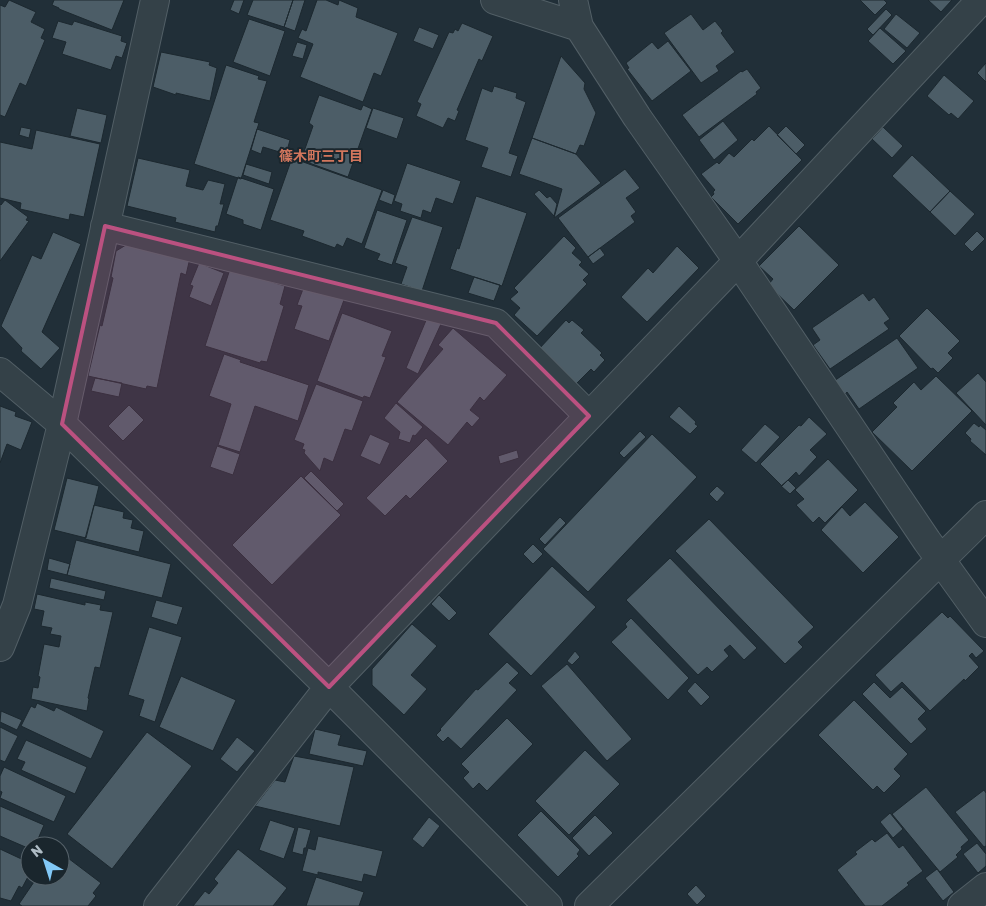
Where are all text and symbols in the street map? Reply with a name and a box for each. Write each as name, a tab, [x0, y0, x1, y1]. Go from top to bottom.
district label: 篠木町三丁目	[279, 148, 363, 165]
north arrow	[20, 836, 70, 886]
text: N	[28, 842, 46, 861]

